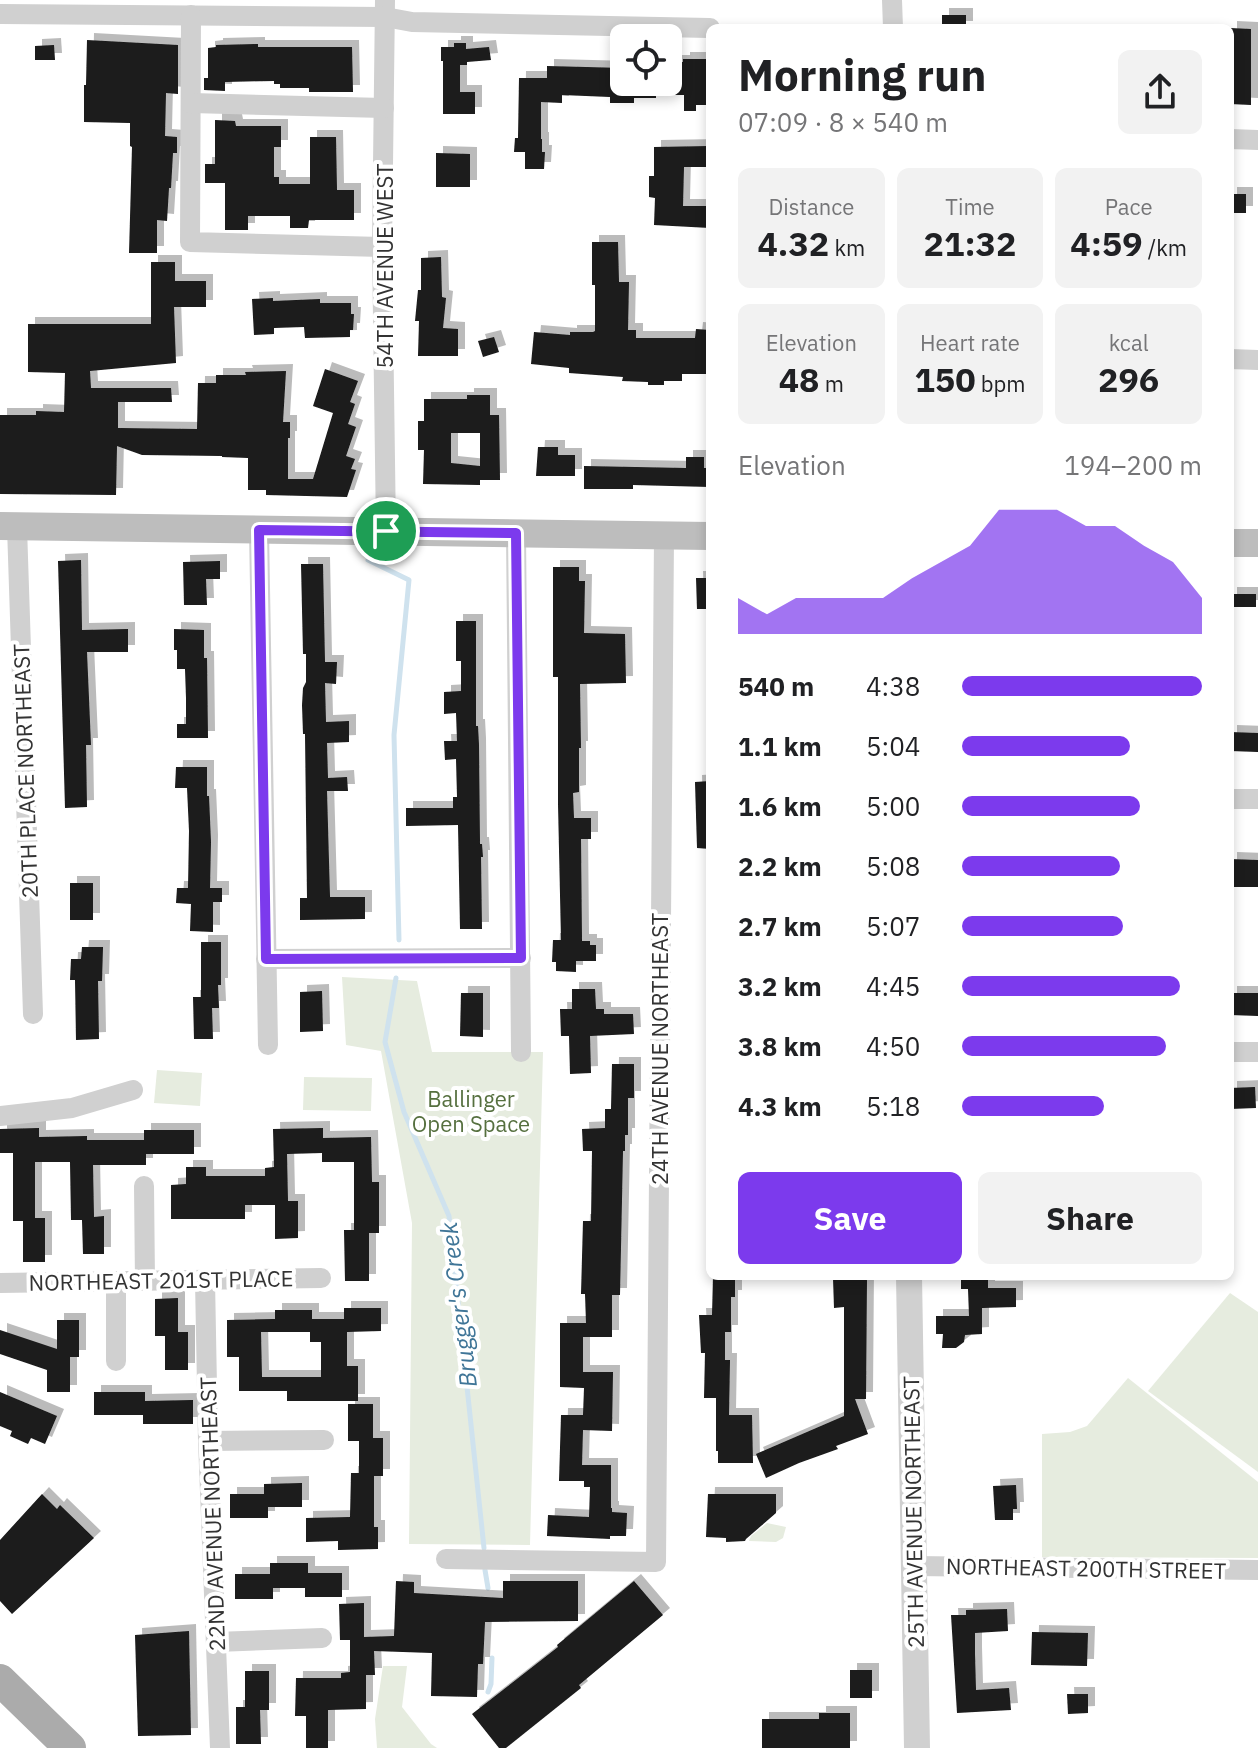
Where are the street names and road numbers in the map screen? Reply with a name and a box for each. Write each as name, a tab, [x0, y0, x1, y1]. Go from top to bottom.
street label: 54TH AVENUE WEST	[370, 163, 399, 369]
street label: 20TH PLACE NORTHEAST	[6, 643, 44, 899]
street label: 24TH AVENUE NORTHEAST	[645, 912, 674, 1185]
street label: NORTHEAST 201ST PLACE	[28, 1263, 294, 1297]
street label: 25TH AVENUE NORTHEAST	[896, 1375, 930, 1648]
street label: 22ND AVENUE NORTHEAST	[193, 1376, 231, 1652]
street label: NORTHEAST 200TH STREET	[946, 1551, 1227, 1585]

